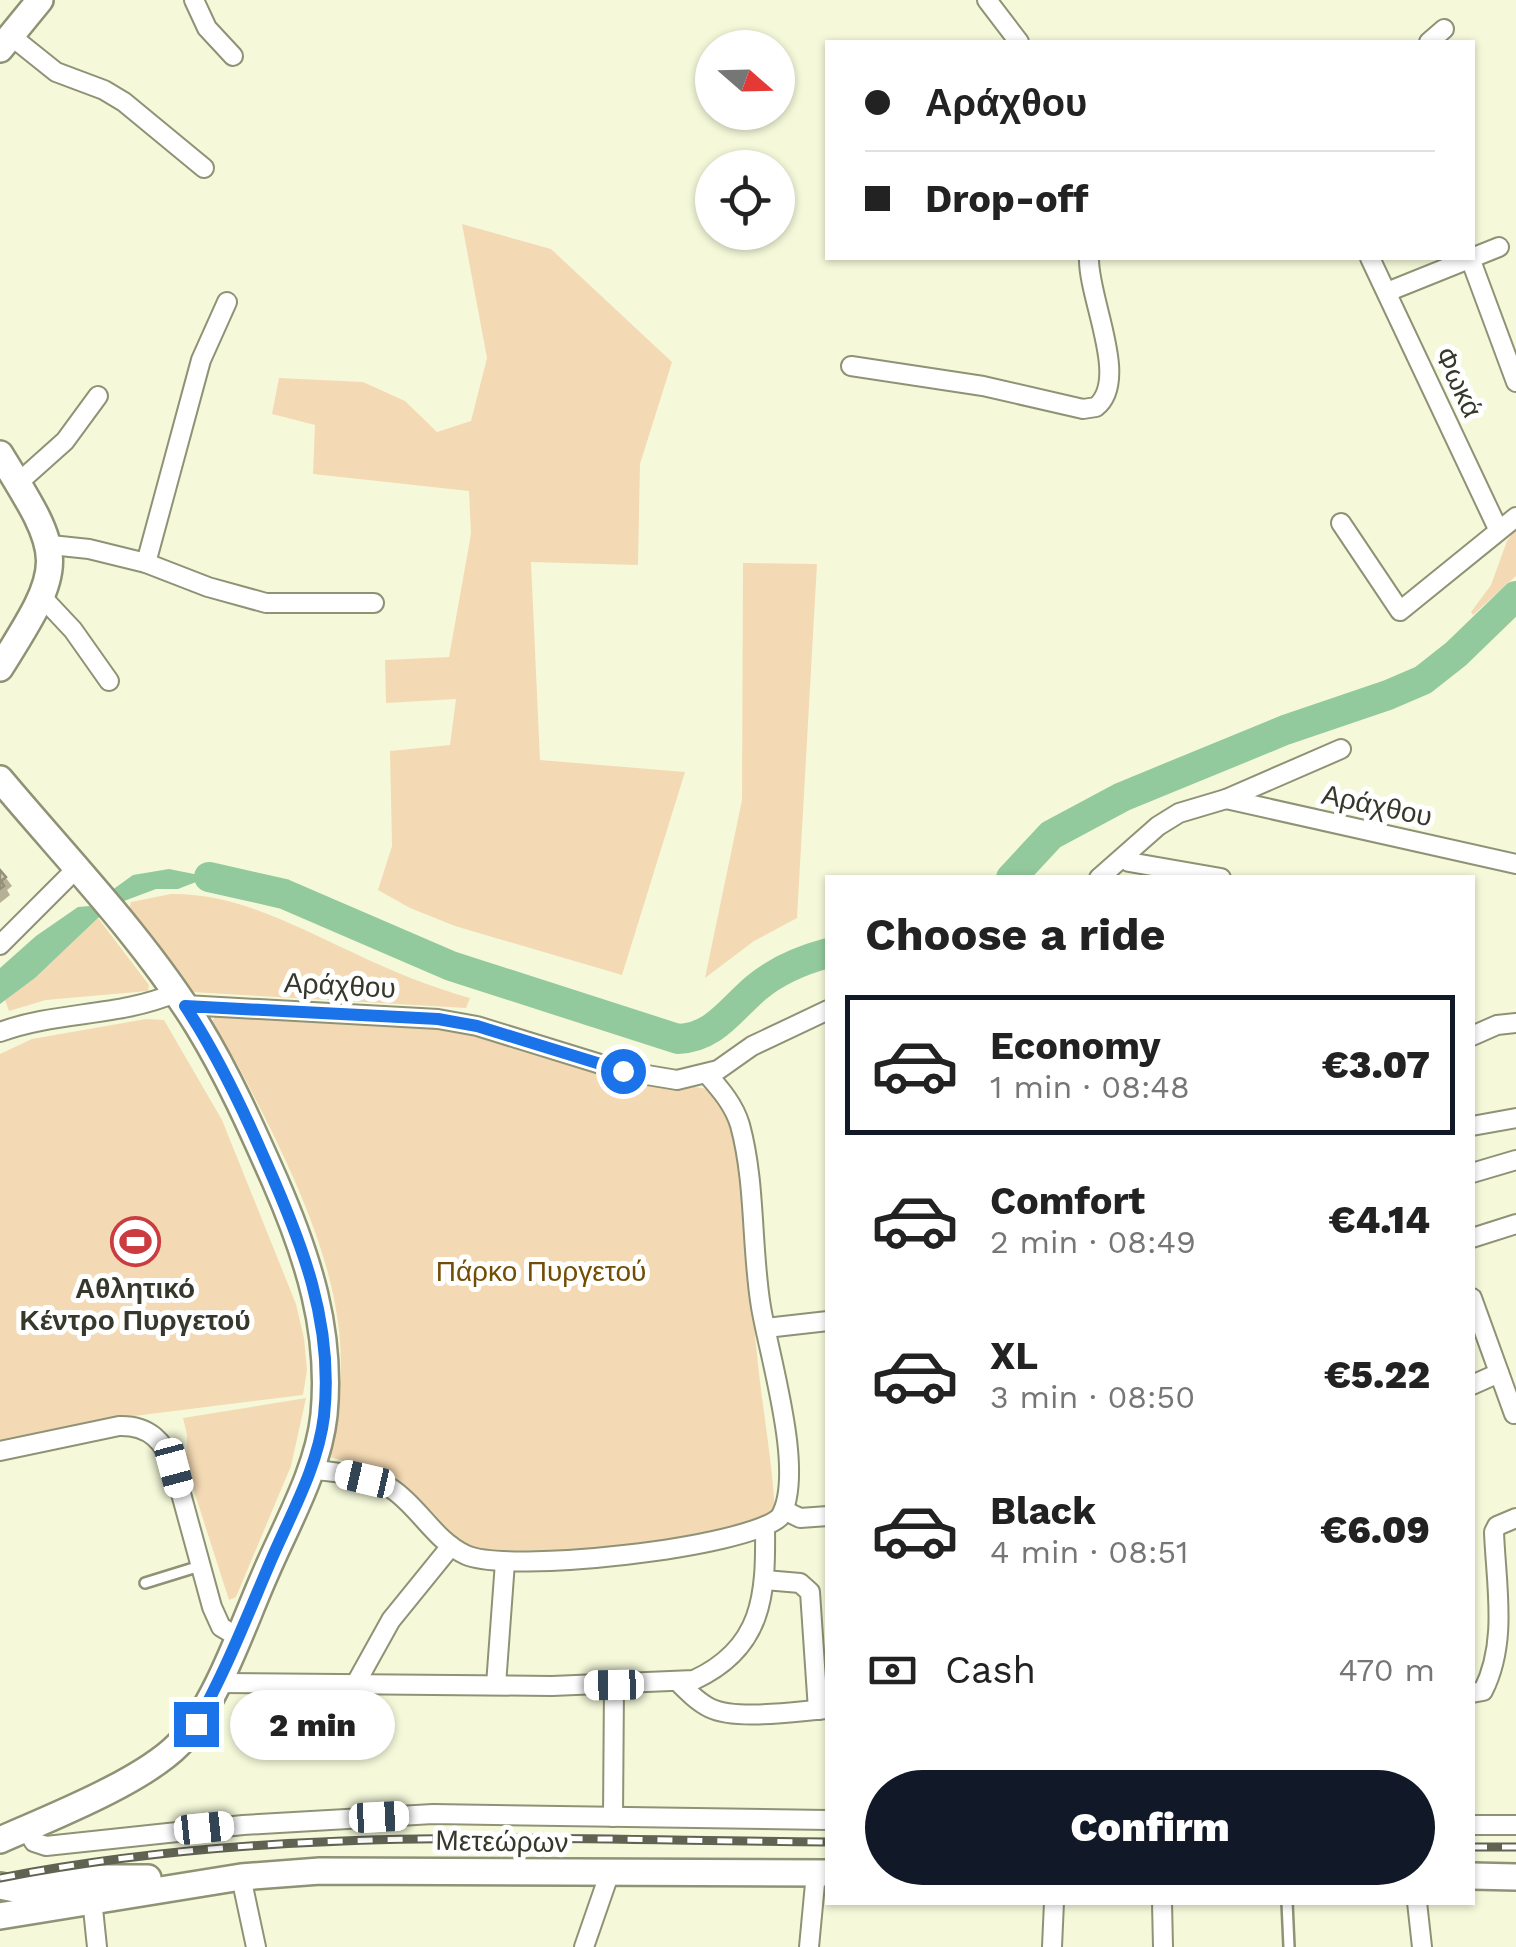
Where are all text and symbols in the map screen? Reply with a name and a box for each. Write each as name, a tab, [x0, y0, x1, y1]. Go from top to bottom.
north arrow	[695, 30, 795, 130]
map controls	[695, 30, 795, 250]
text: Αράχθου	[925, 81, 1087, 125]
button: locate	[695, 150, 795, 250]
text: Drop-off	[925, 177, 1089, 221]
street label: Φωκά	[1428, 342, 1489, 423]
street label: Αράχθου	[1319, 778, 1435, 833]
text: Choose a ride	[865, 908, 1165, 961]
street label: Αράχθου	[283, 966, 397, 1005]
icon: car	[870, 1020, 960, 1110]
text: Economy	[990, 1024, 1161, 1068]
text: €3.07	[1322, 1043, 1430, 1087]
route start	[601, 1049, 646, 1094]
text: 1 min · 08:48	[990, 1068, 1190, 1106]
icon: car	[870, 1175, 960, 1265]
text: Comfort	[990, 1179, 1145, 1223]
text: €4.14	[1329, 1198, 1430, 1242]
sports icon: Αθλητικό Κέντρο Πυργετού	[109, 1215, 161, 1267]
text: 2 min · 08:49	[990, 1223, 1196, 1261]
park label: Πάρκο Πυργετού	[436, 1255, 646, 1288]
place label: Αθλητικό Κέντρο Πυργετού	[19, 1272, 251, 1337]
icon: car	[870, 1330, 960, 1420]
text: XL	[990, 1334, 1038, 1378]
text: €5.22	[1324, 1353, 1430, 1397]
text: 3 min · 08:50	[990, 1378, 1195, 1416]
car	[152, 1435, 196, 1501]
car	[332, 1458, 398, 1500]
icon: car	[870, 1485, 960, 1575]
text: Black	[990, 1489, 1096, 1533]
text: €6.09	[1320, 1508, 1430, 1552]
text: 4 min · 08:51	[990, 1533, 1189, 1571]
icon: cash	[865, 1643, 920, 1698]
text: Cash	[945, 1648, 1036, 1692]
text: 470 m	[1338, 1651, 1435, 1689]
car	[584, 1669, 644, 1701]
callout: 2 min	[231, 1689, 396, 1759]
route end	[174, 1702, 219, 1747]
text: 2 min	[269, 1706, 356, 1744]
button: Confirm	[865, 1770, 1435, 1885]
car	[348, 1800, 410, 1834]
car	[173, 1810, 235, 1846]
street label: Μετεώρων	[435, 1824, 569, 1859]

